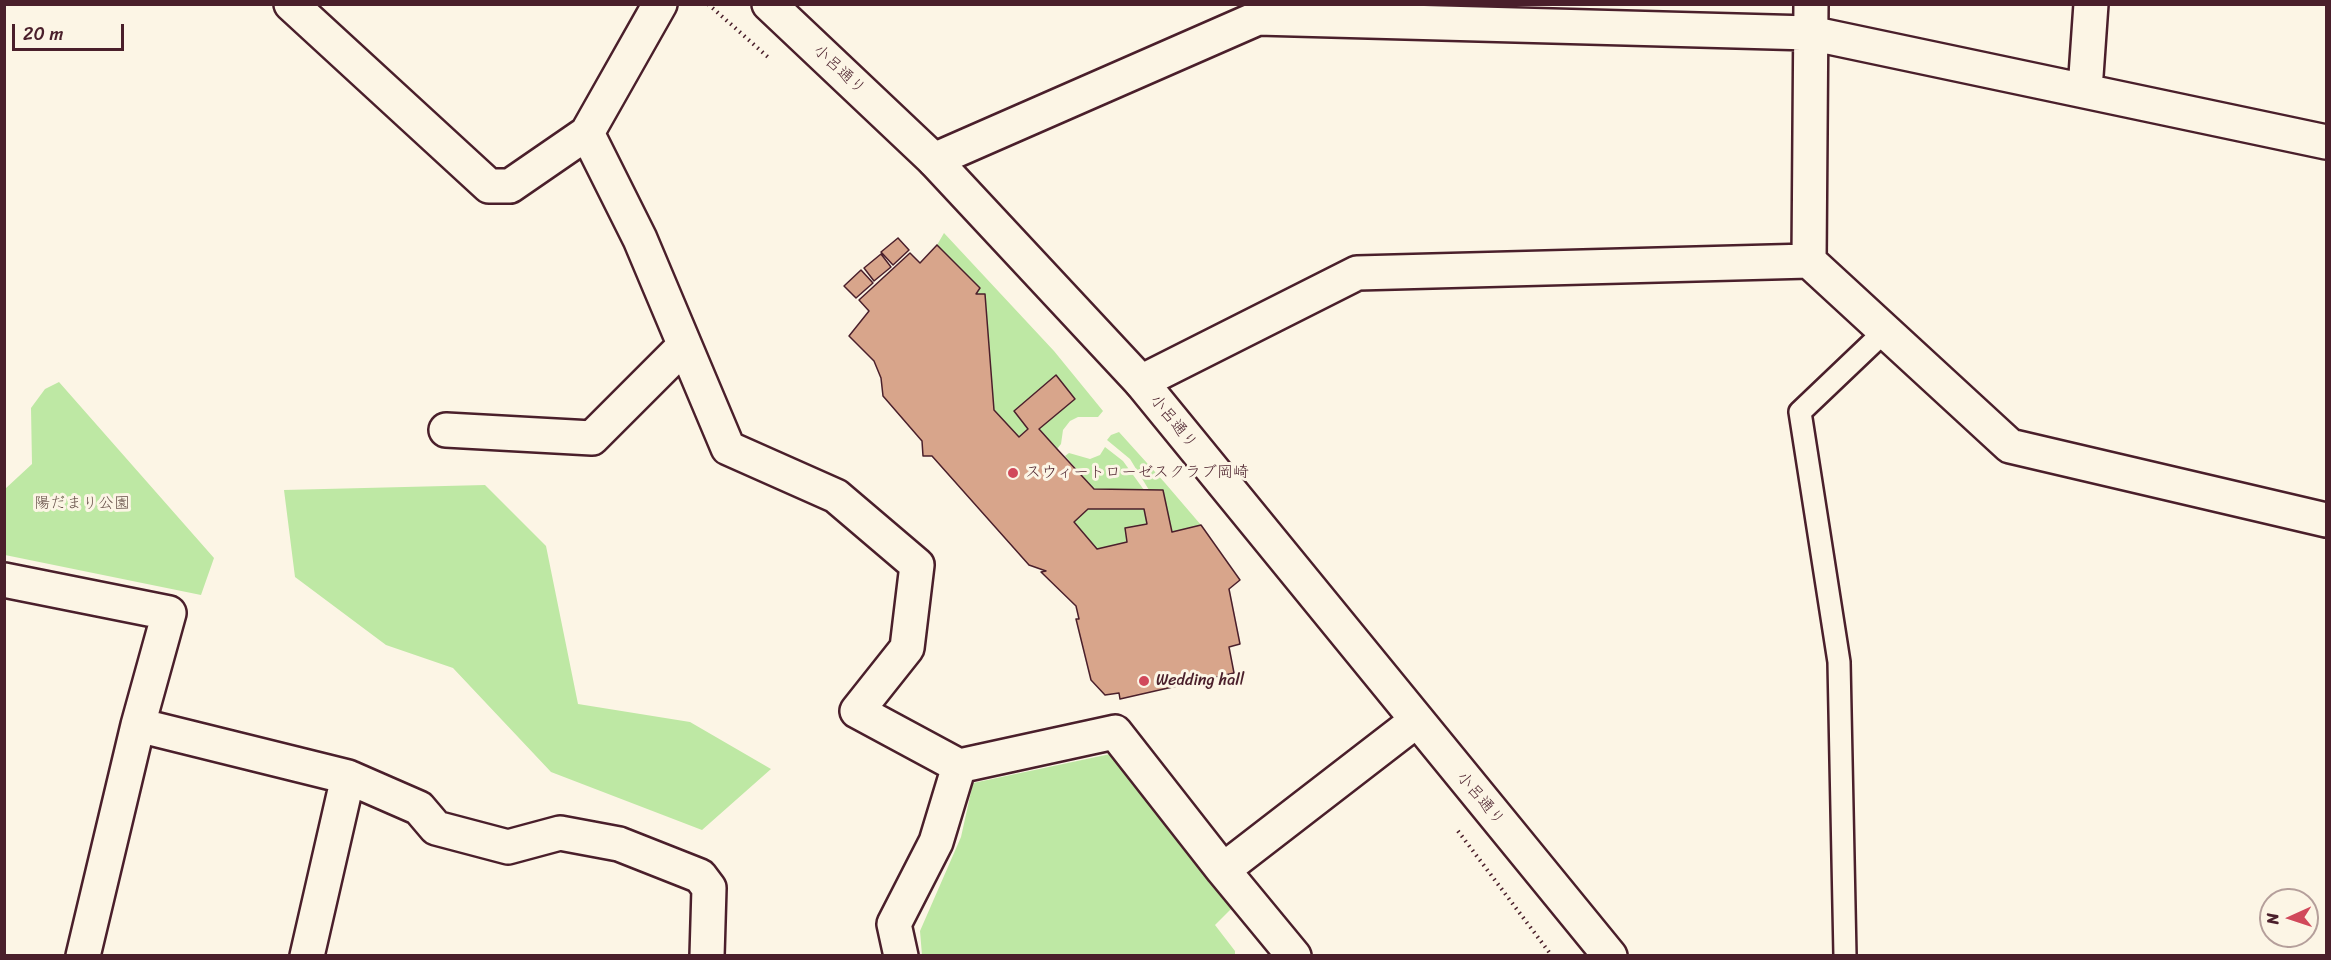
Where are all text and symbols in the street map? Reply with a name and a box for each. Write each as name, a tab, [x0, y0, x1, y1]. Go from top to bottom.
scale bar	[15, 12, 128, 50]
text: 20 m	[23, 18, 63, 50]
street label: 小呂通り	[809, 41, 869, 99]
street label: 小呂通り	[1145, 391, 1201, 453]
place label: スウィートローゼスクラブ岡崎	[1025, 463, 1249, 483]
marker: スウィートローゼスクラブ岡崎	[1006, 466, 1020, 480]
park label: 陽だまり公園	[34, 494, 130, 514]
place label: Wedding hall	[1156, 671, 1244, 691]
marker: Wedding hall	[1137, 674, 1151, 688]
street label: 小呂通り	[1452, 768, 1508, 830]
north arrow	[2259, 888, 2319, 948]
text: N	[2258, 913, 2287, 925]

